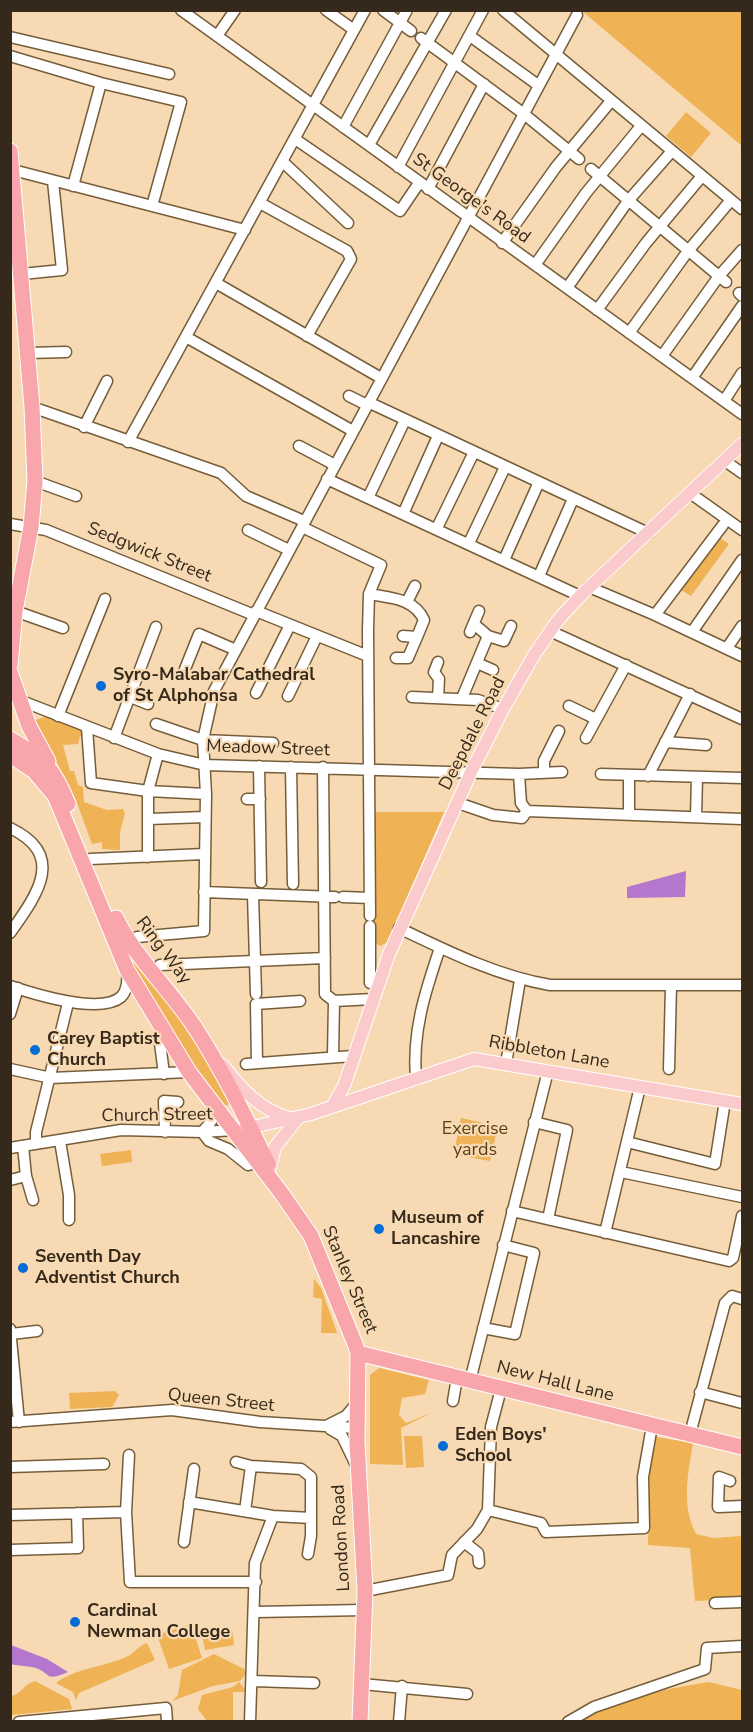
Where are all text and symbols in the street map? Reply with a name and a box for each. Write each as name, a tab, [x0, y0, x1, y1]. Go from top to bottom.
street label: St George's Road	[408, 149, 534, 249]
street label: Sedgwick Street	[84, 518, 214, 588]
place label: Syro-Malabar Cathedral of St Alphonsa	[113, 665, 315, 708]
street label: Deepdale Road	[435, 674, 511, 794]
marker: Syro-Malabar Cathedral of St Alphonsa	[94, 679, 108, 693]
street label: Meadow Street	[206, 736, 330, 762]
street label: Ring Way	[131, 913, 195, 989]
place label: Carey Baptist Church	[47, 1029, 160, 1072]
street label: Ribbleton Lane	[487, 1032, 611, 1074]
marker: Carey Baptist Church	[28, 1043, 42, 1057]
street label: Church Street	[101, 1104, 213, 1128]
park label: Exercise yards	[442, 1119, 508, 1162]
place label: Museum of Lancashire	[391, 1208, 483, 1250]
marker: Museum of Lancashire	[372, 1222, 386, 1236]
street label: Stanley Street	[317, 1223, 381, 1337]
place label: Seventh Day Adventist Church	[35, 1247, 180, 1290]
marker: Seventh Day Adventist Church	[16, 1261, 30, 1275]
street label: New Hall Lane	[494, 1357, 616, 1407]
street label: Queen Street	[167, 1385, 275, 1417]
place label: Eden Boys' School	[455, 1425, 547, 1468]
marker: Eden Boys' School	[436, 1439, 450, 1453]
street label: London Road	[328, 1484, 356, 1592]
place label: Cardinal Newman College	[87, 1601, 230, 1644]
marker: Cardinal Newman College	[68, 1615, 82, 1629]

